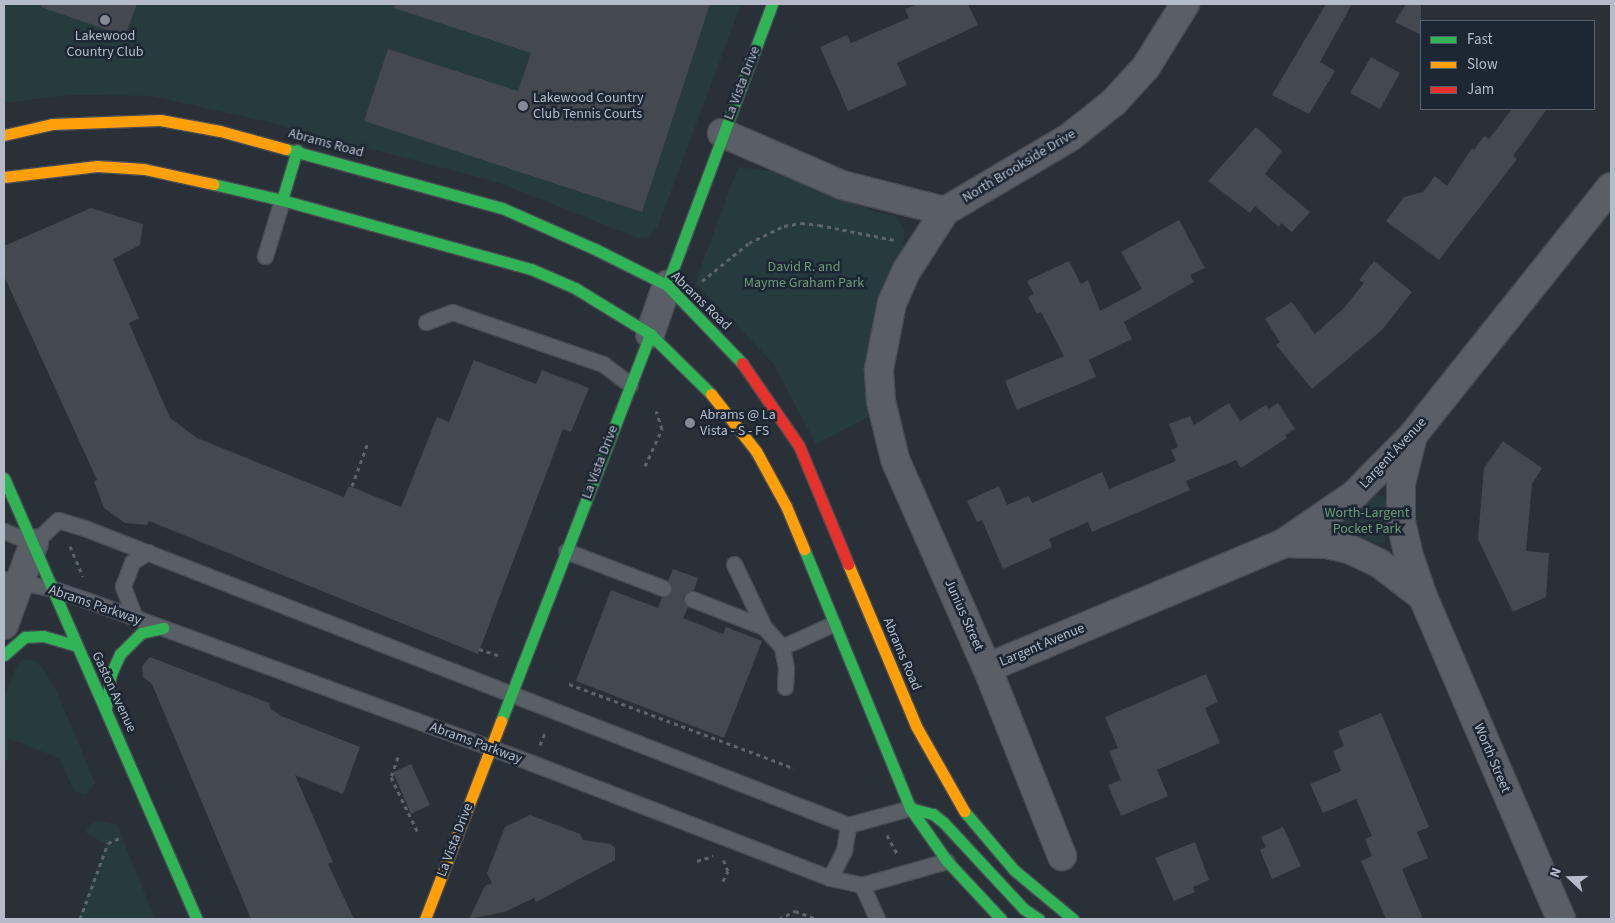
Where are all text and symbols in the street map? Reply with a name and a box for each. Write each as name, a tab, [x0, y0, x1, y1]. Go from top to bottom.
marker: Lakewood Country Club	[99, 14, 111, 26]
legend	[1420, 20, 1595, 110]
place label: Lakewood Country Club	[66, 28, 144, 60]
text: Fast	[1467, 29, 1493, 50]
street label: La Vista Drive	[720, 44, 764, 122]
text: Slow	[1467, 54, 1498, 75]
text: Jam	[1467, 79, 1494, 100]
place label: Lakewood Country Club Tennis Courts	[533, 90, 644, 122]
marker: Lakewood Country Club Tennis Courts	[517, 100, 529, 112]
street label: Abrams Road	[287, 125, 365, 161]
street label: North Brookside Drive	[959, 126, 1079, 206]
park label: David R. and Mayme Graham Park	[744, 259, 864, 292]
street label: Abrams Road	[667, 268, 735, 334]
place label: Abrams @ La Vista - S - FS	[700, 407, 776, 440]
street label: Largent Avenue	[1356, 414, 1430, 492]
marker: Abrams @ La Vista - S - FS	[684, 417, 696, 429]
street label: La Vista Drive	[578, 423, 622, 501]
park label: Worth-Largent Pocket Park	[1325, 505, 1409, 538]
street label: Junius Street	[941, 577, 987, 653]
street label: Abrams Parkway	[46, 581, 144, 629]
street label: Abrams Road	[879, 615, 925, 693]
street label: Largent Avenue	[997, 620, 1087, 670]
street label: Gaston Avenue	[88, 649, 140, 735]
street label: Abrams Parkway	[428, 719, 524, 767]
street label: Worth Street	[1470, 721, 1514, 795]
street label: La Vista Drive	[433, 801, 477, 879]
north arrow	[1545, 853, 1595, 903]
text: N	[1545, 865, 1567, 881]

